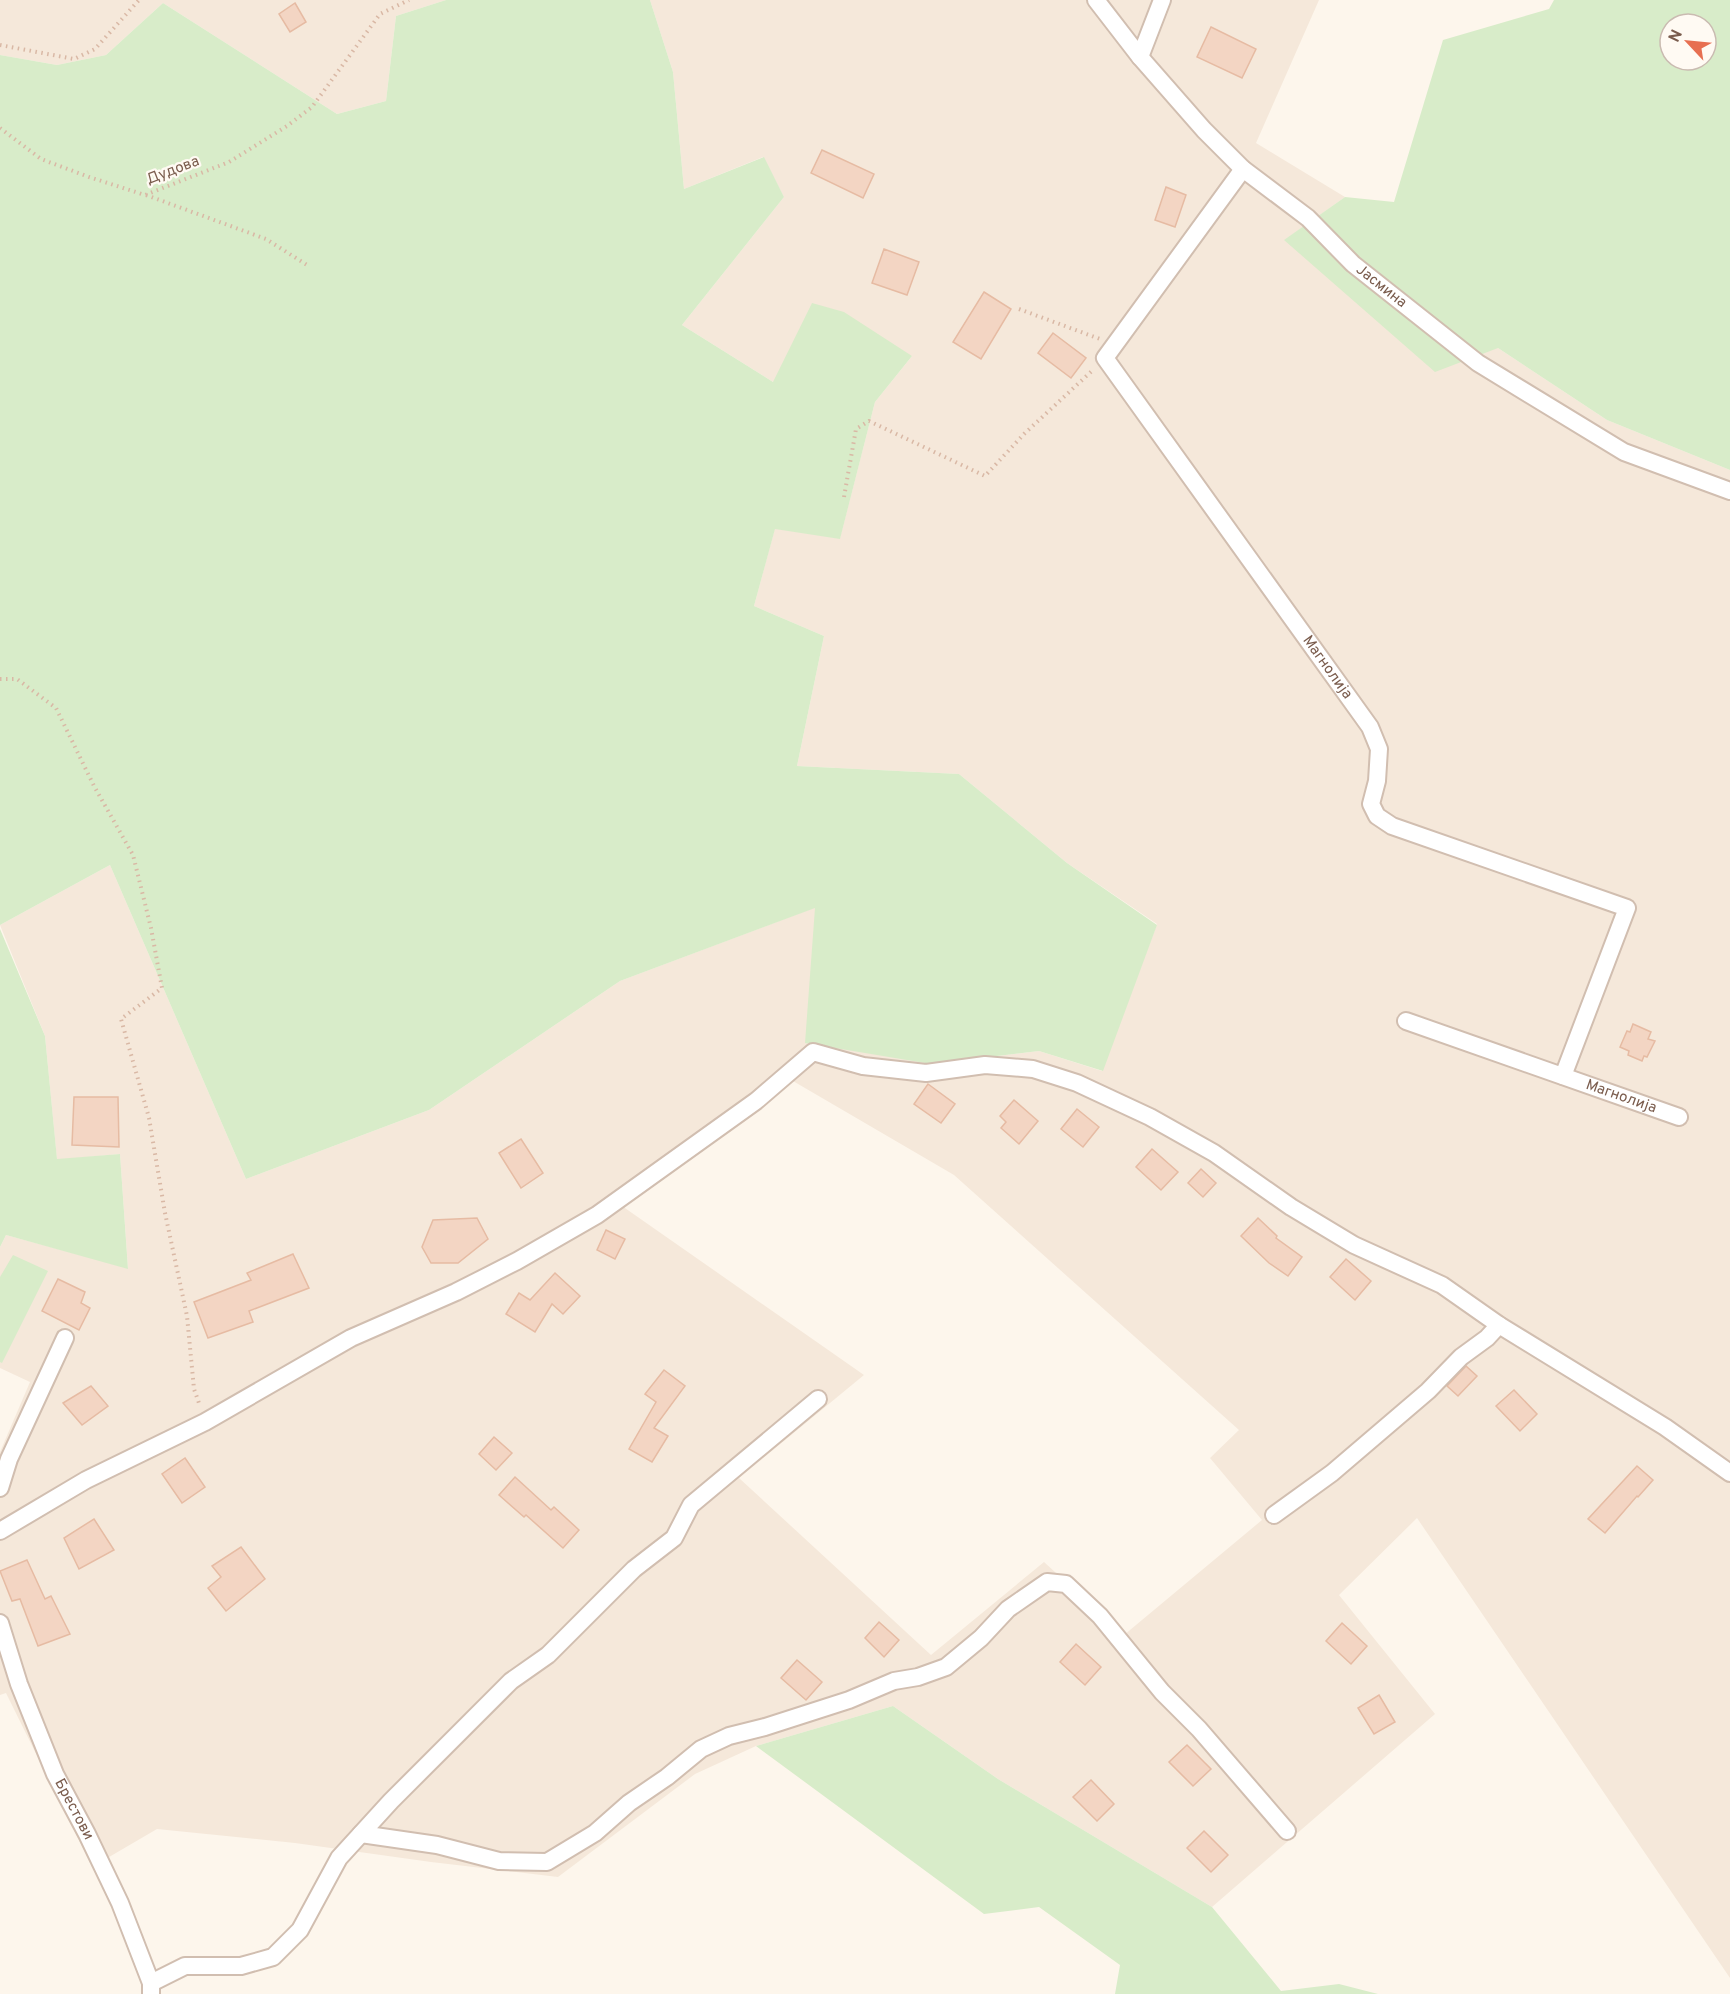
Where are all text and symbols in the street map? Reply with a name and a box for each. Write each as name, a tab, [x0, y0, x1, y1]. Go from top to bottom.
north arrow	[1658, 12, 1718, 72]
text: N	[1665, 27, 1688, 46]
street label: Дудова	[144, 152, 202, 190]
street label: Јасмина	[1352, 260, 1411, 312]
street label: Магнолија	[1298, 632, 1356, 703]
street label: Магнолија	[1583, 1075, 1659, 1118]
street label: Брестови	[50, 1775, 98, 1843]

